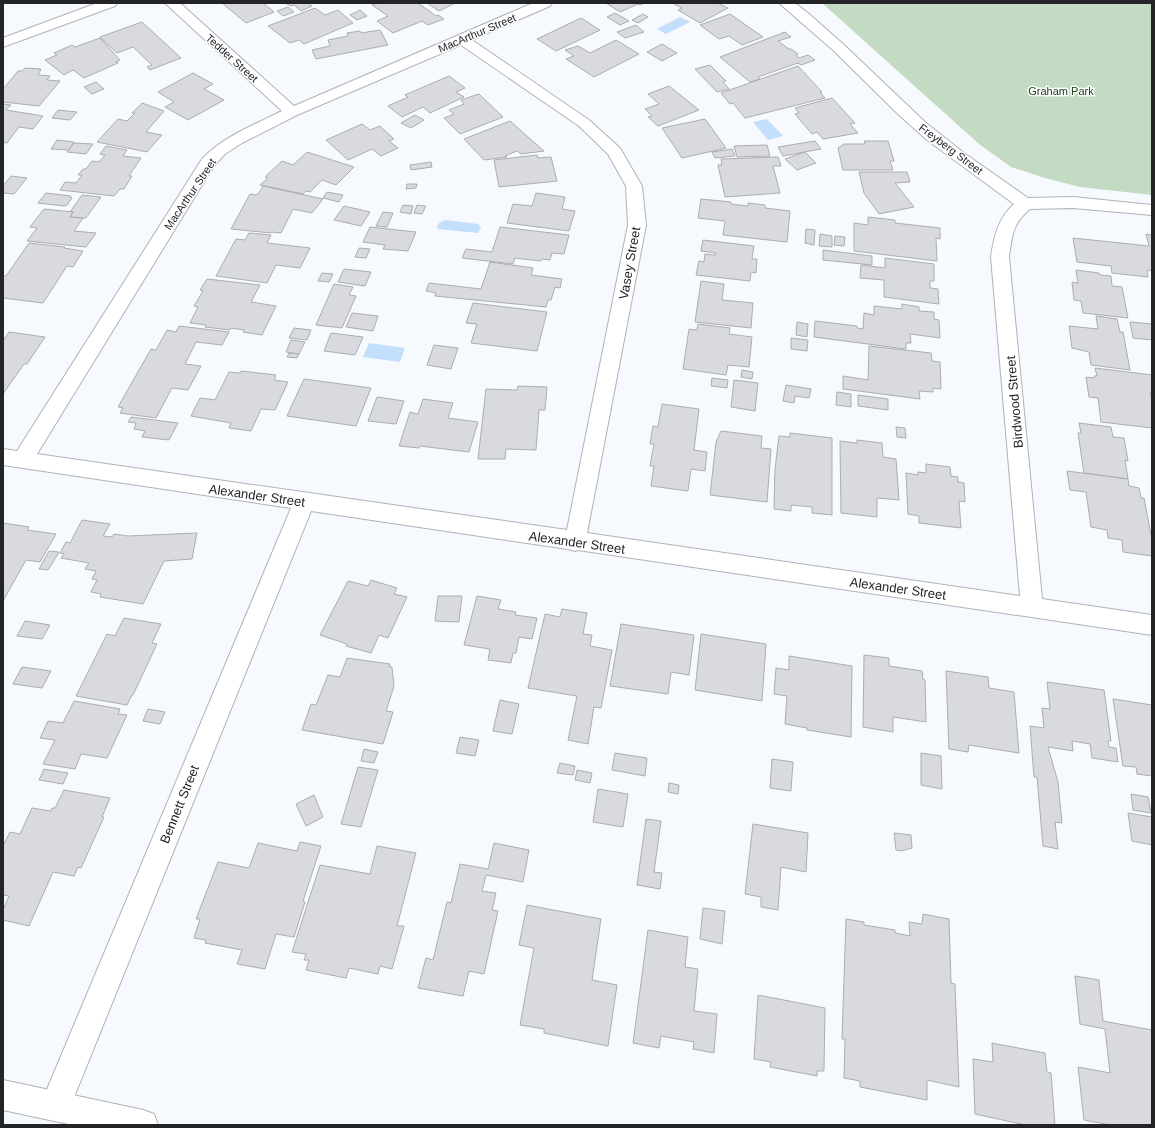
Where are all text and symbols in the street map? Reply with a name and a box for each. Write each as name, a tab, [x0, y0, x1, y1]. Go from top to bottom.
street label: MacArthur Street	[436, 11, 518, 55]
street label: Tedder Street	[203, 31, 261, 85]
park label: Graham Park	[1028, 85, 1094, 97]
street label: Freyberg Street	[917, 121, 985, 177]
street label: MacArthur Street	[162, 156, 218, 232]
street label: Vasey Street	[616, 225, 643, 301]
street label: Birdwood Street	[1003, 355, 1026, 449]
street label: Alexander Street	[208, 481, 306, 510]
street label: Alexander Street	[528, 528, 626, 557]
street label: Alexander Street	[849, 574, 947, 603]
street label: Bennett Street	[157, 762, 202, 846]

